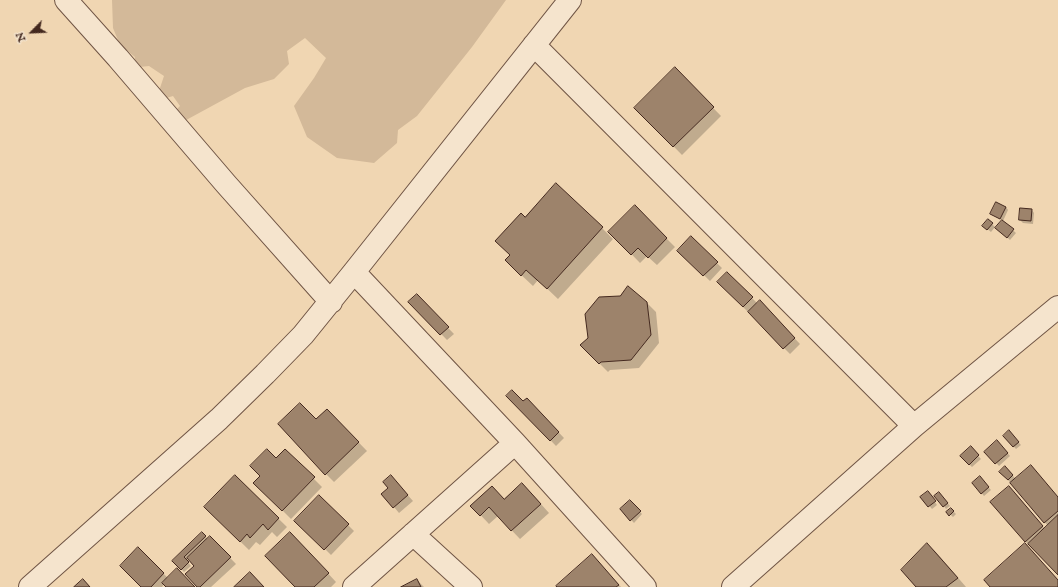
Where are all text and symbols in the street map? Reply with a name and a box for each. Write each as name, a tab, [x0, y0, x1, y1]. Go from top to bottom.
north arrow	[12, 12, 52, 52]
text: N	[13, 30, 29, 44]

